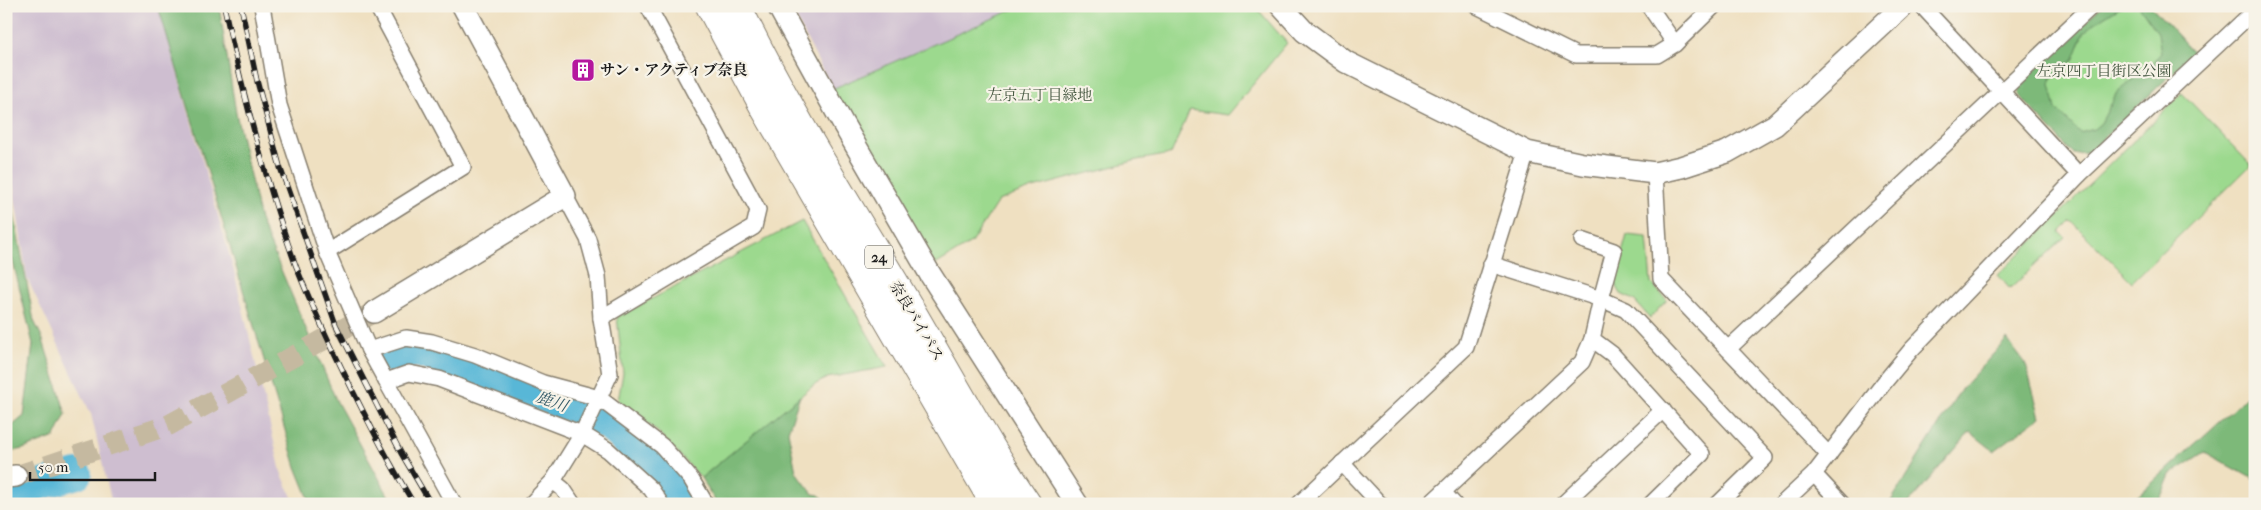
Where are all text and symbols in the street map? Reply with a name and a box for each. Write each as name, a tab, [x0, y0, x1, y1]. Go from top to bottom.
building icon: サン・アクティブ奈良	[570, 57, 596, 83]
place label: サン・アクティブ奈良	[600, 61, 748, 79]
park label: 左京四丁目街区公園	[2036, 62, 2172, 80]
park label: 左京五丁目緑地	[987, 86, 1093, 104]
road number: 24	[865, 246, 893, 268]
street label: 奈良バイパス	[886, 278, 948, 364]
water label: 鹿川	[534, 387, 572, 416]
scale bar	[30, 450, 155, 482]
text: 50 m	[38, 458, 69, 476]

